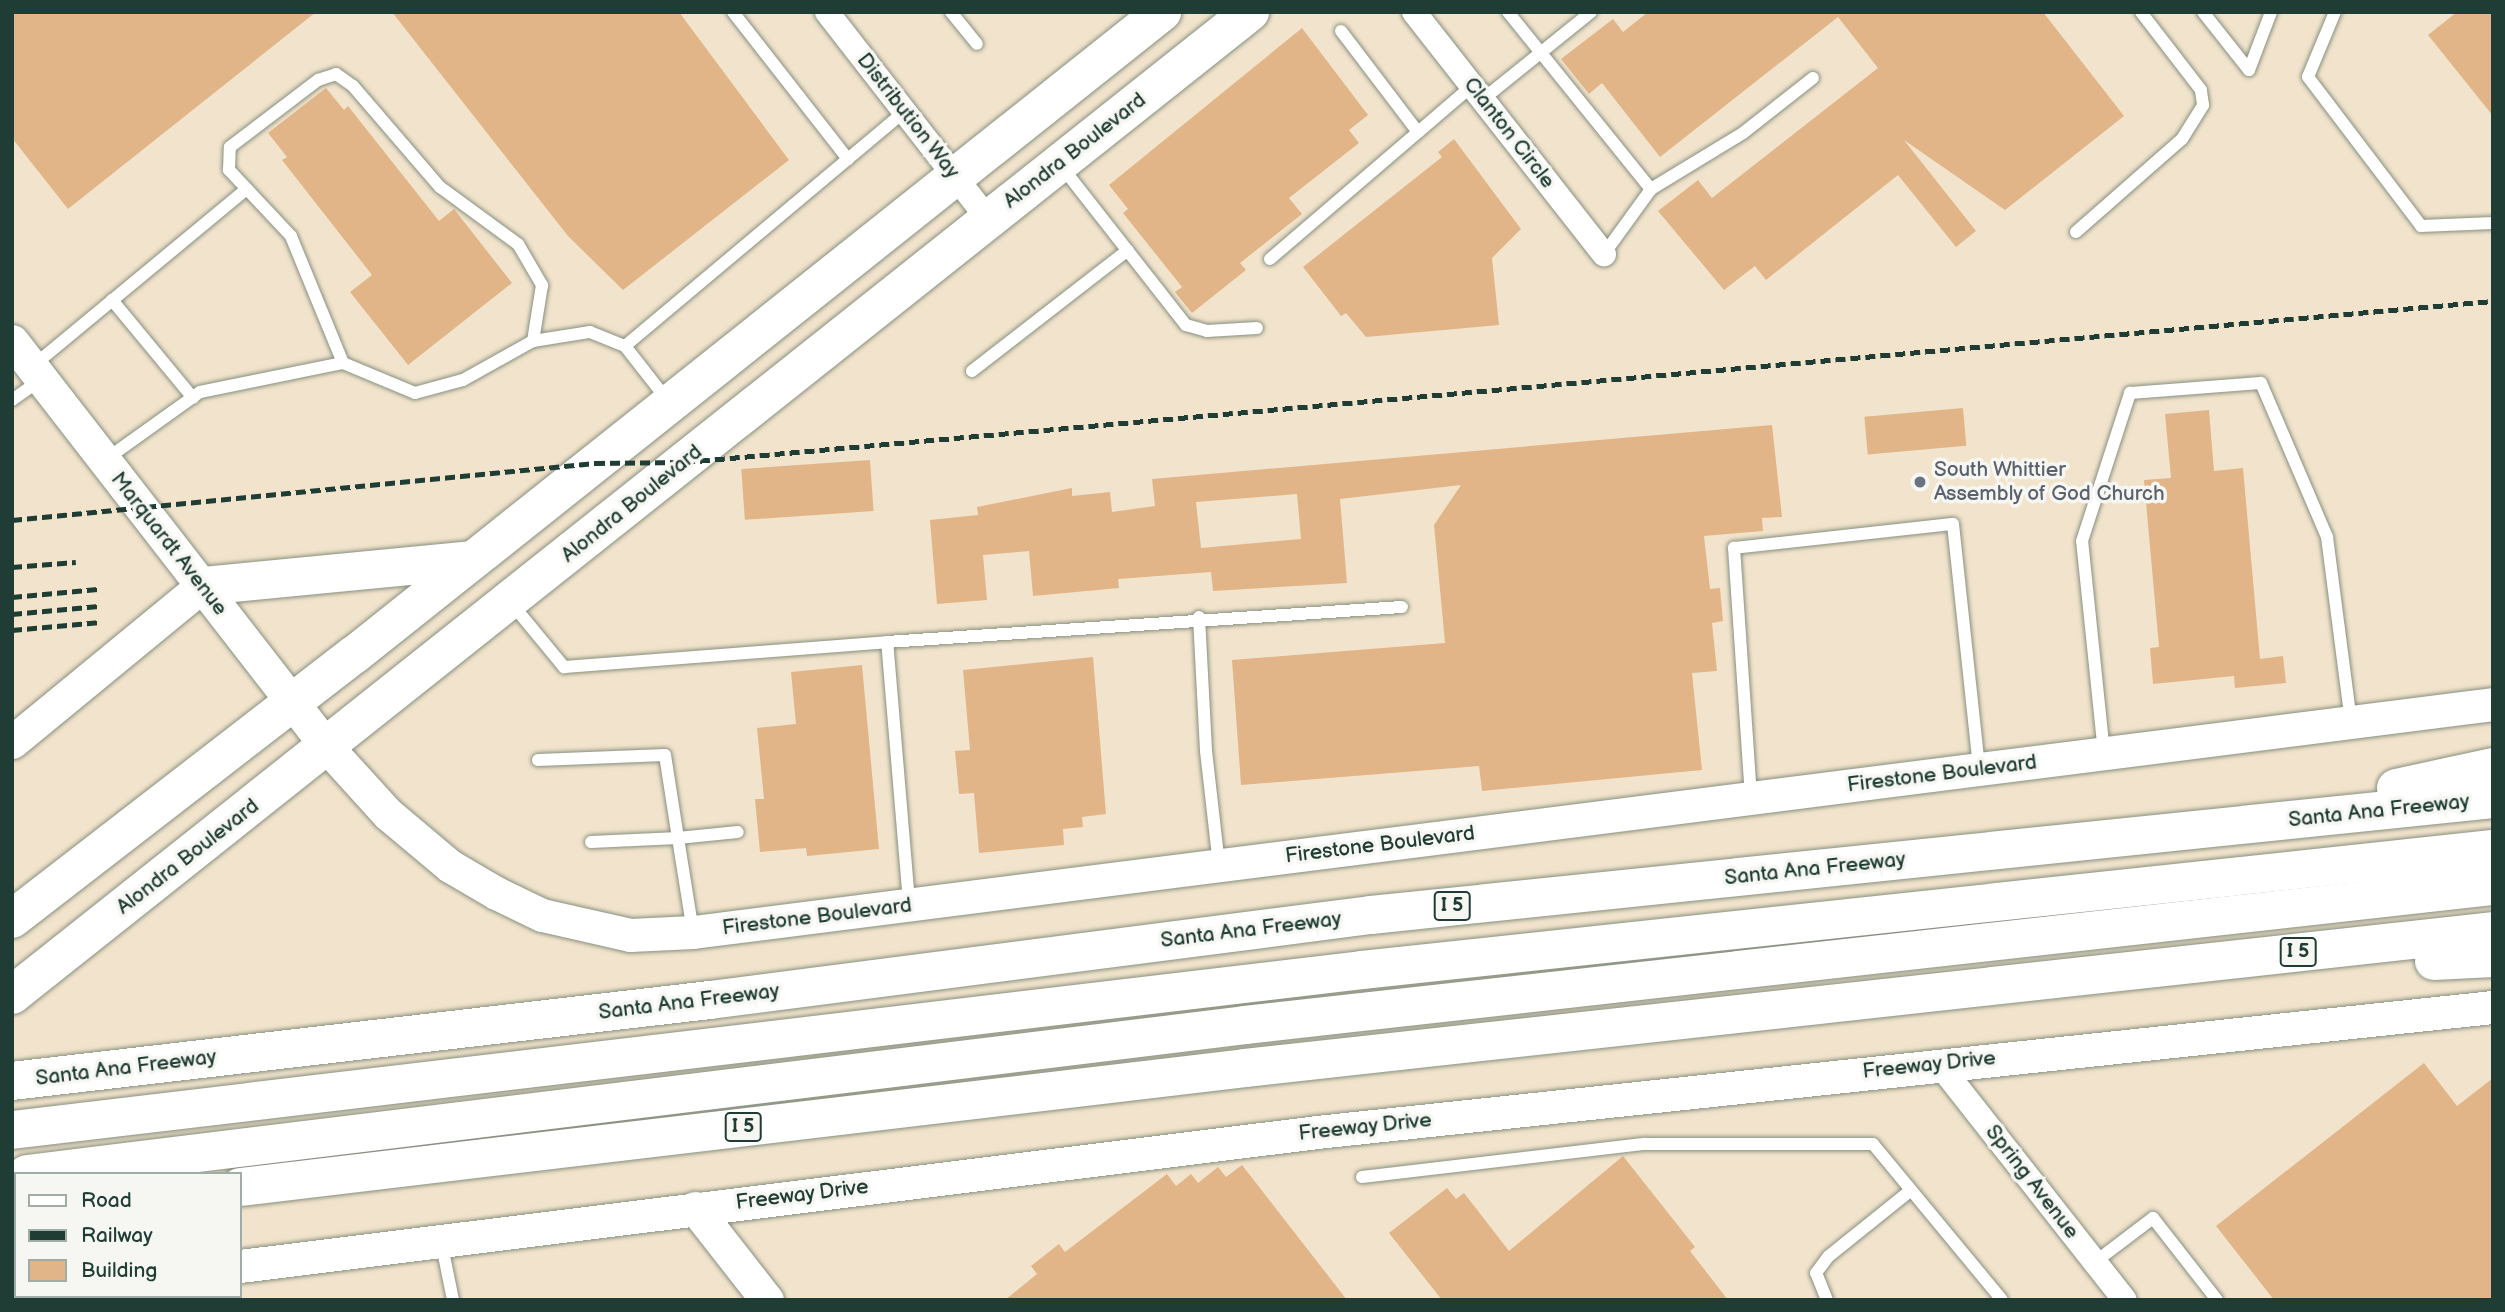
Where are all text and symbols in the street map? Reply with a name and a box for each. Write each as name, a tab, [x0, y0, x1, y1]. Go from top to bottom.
street label: Distribution Way	[851, 48, 965, 184]
street label: Clanton Circle	[1458, 73, 1560, 193]
street label: Alondra Boulevard	[999, 88, 1151, 214]
street label: Alondra Boulevard	[557, 440, 707, 568]
place label: South Whittier Assembly of God Church	[1934, 457, 2166, 507]
street label: Marquardt Avenue	[105, 467, 233, 621]
marker: South Whittier Assembly of God Church	[1912, 474, 1928, 490]
street label: Firestone Boulevard	[1846, 750, 2038, 798]
street label: Santa Ana Freeway	[2287, 789, 2471, 833]
street label: Alondra Boulevard	[112, 794, 264, 920]
street label: Firestone Boulevard	[1284, 821, 1476, 869]
street label: Santa Ana Freeway	[1723, 847, 1907, 891]
road number: I 5	[1433, 890, 1471, 922]
street label: Firestone Boulevard	[721, 893, 913, 941]
street label: Santa Ana Freeway	[1159, 906, 1343, 954]
road number: I 5	[2279, 936, 2317, 968]
street label: Santa Ana Freeway	[597, 978, 781, 1026]
street label: Santa Ana Freeway	[34, 1044, 218, 1092]
street label: Freeway Drive	[1861, 1045, 1997, 1085]
street label: Freeway Drive	[1297, 1107, 1433, 1147]
road number: I 5	[724, 1112, 762, 1142]
street label: Spring Avenue	[1980, 1120, 2084, 1244]
legend	[14, 1172, 242, 1298]
street label: Freeway Drive	[733, 1174, 871, 1216]
text: Road	[81, 1188, 132, 1213]
text: Railway	[81, 1223, 153, 1248]
text: Building	[81, 1258, 157, 1283]

